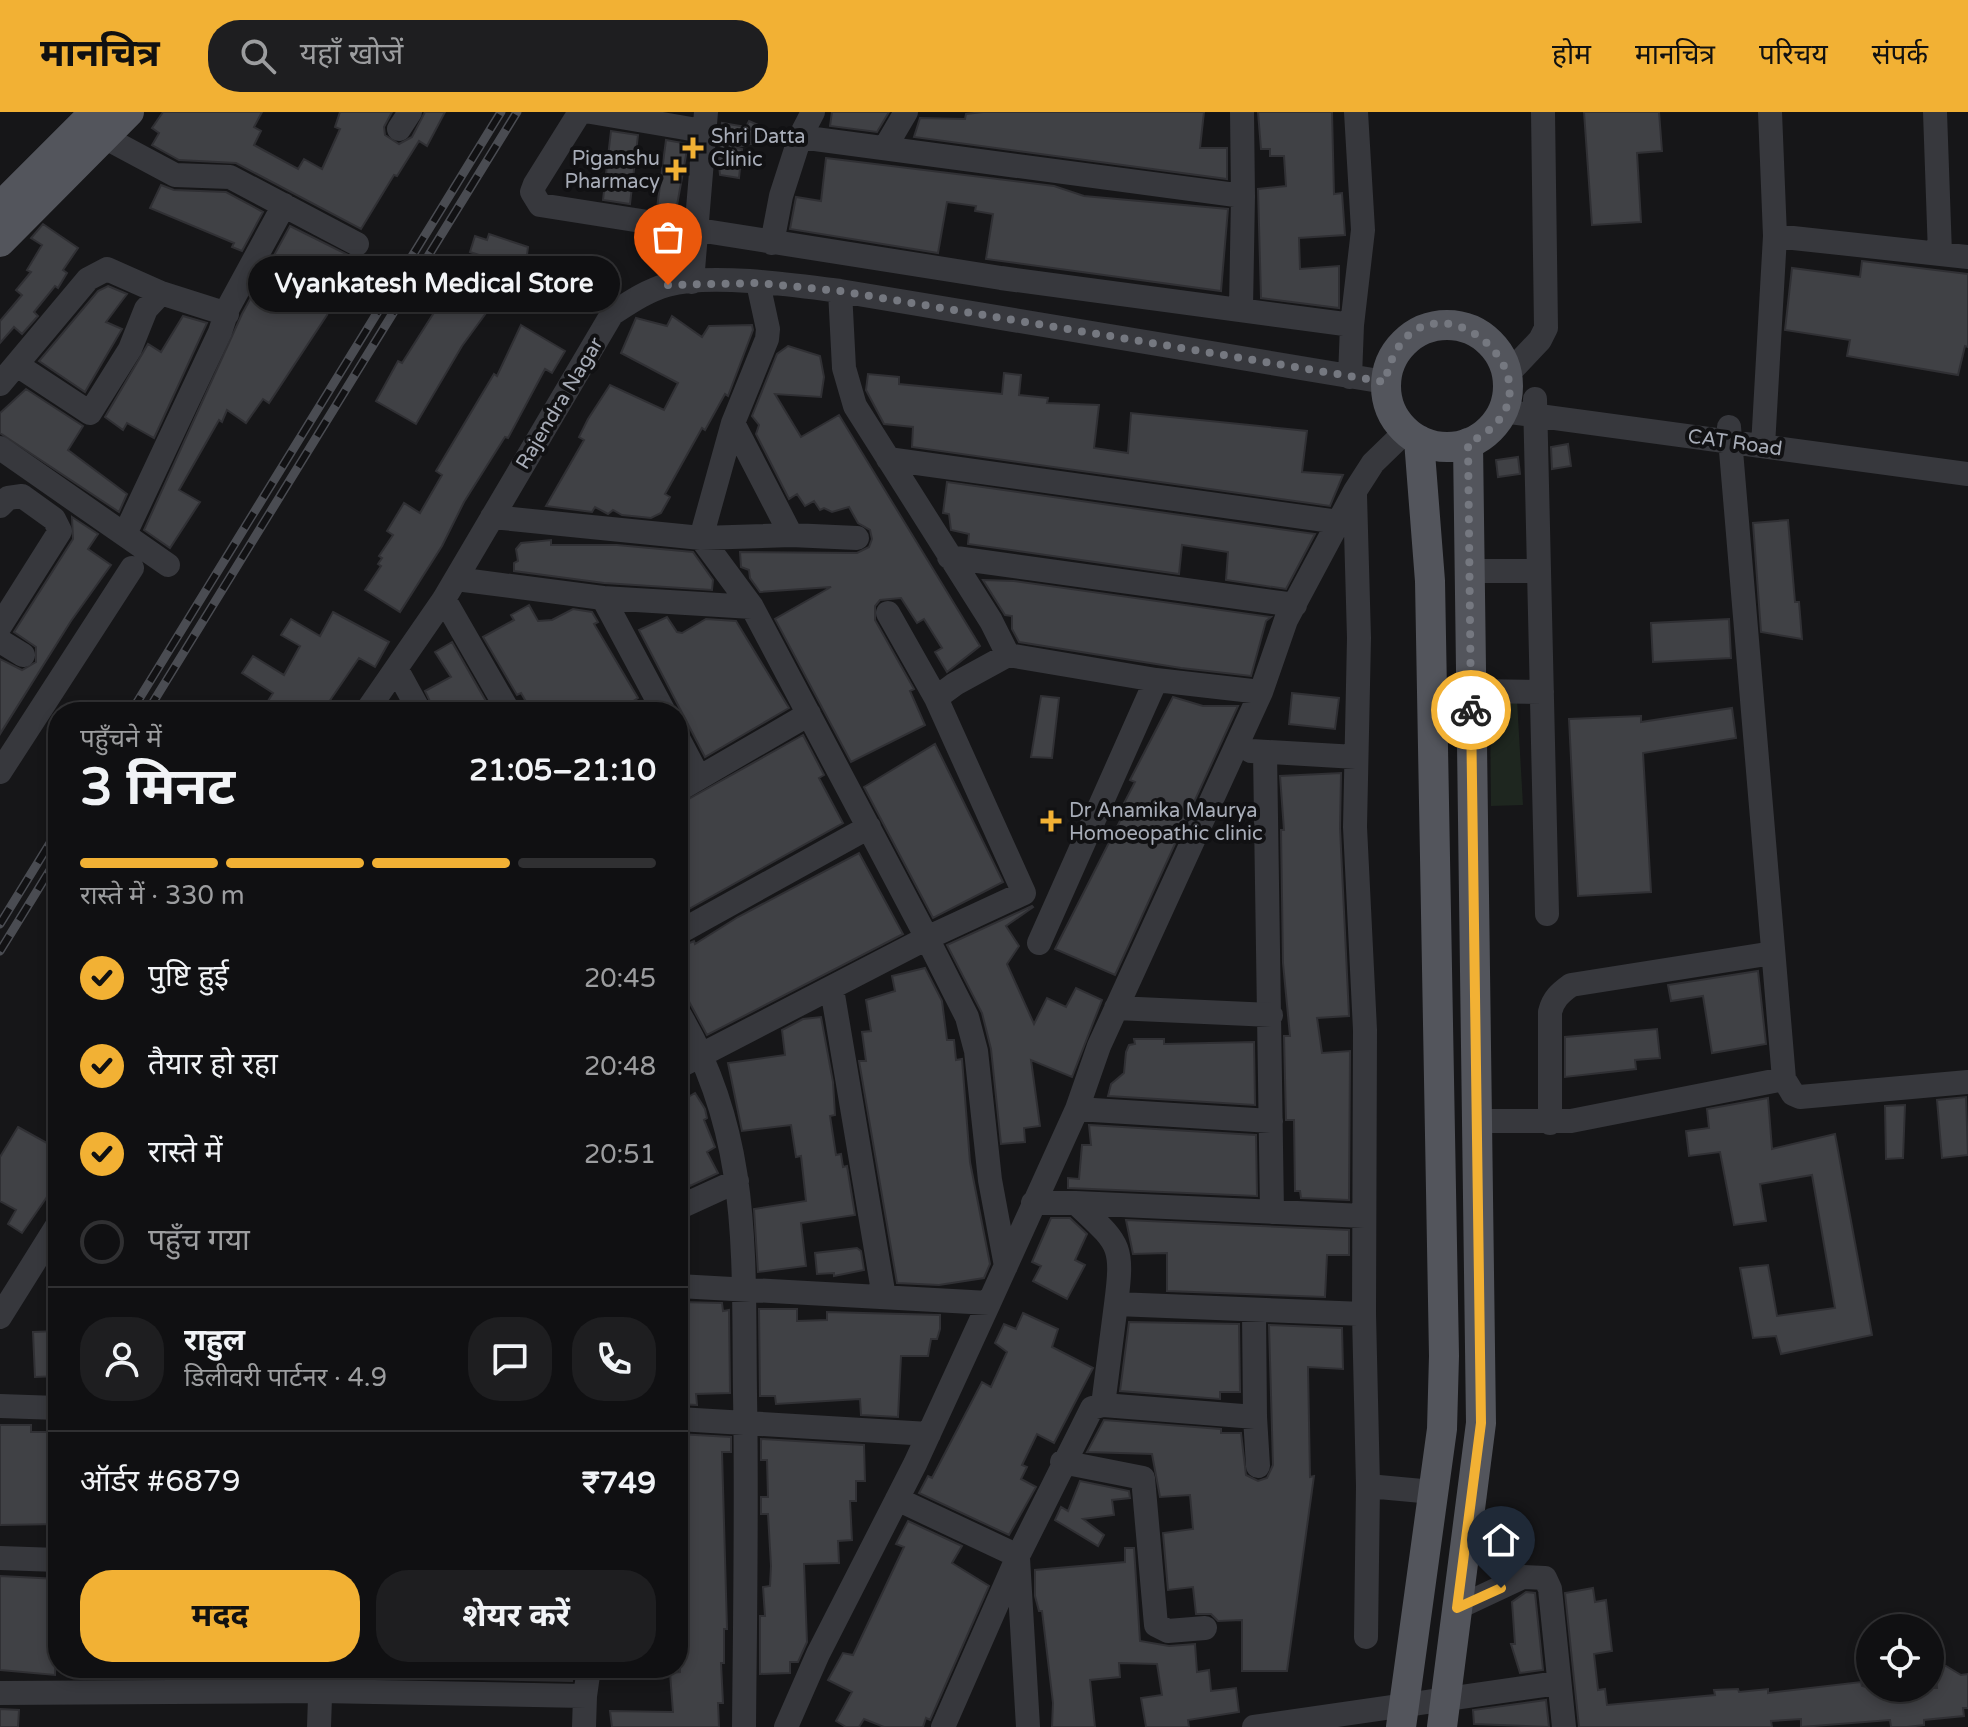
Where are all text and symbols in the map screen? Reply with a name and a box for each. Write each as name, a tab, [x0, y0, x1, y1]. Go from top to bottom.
search box	[208, 20, 768, 92]
text: मानचित्र	[40, 31, 160, 77]
icon: search	[236, 34, 280, 78]
text: यहाँ खोजें	[300, 36, 403, 73]
text: होम	[1552, 38, 1591, 72]
text: मानचित्र	[1635, 38, 1715, 72]
text: परिचय	[1759, 38, 1828, 72]
text: संपर्क	[1872, 38, 1928, 72]
place label: Shri Datta Clinic	[711, 125, 806, 172]
marker: Shri Datta Clinic	[682, 137, 704, 159]
place label: Piganshu Pharmacy	[565, 147, 660, 194]
marker: Piganshu Pharmacy	[667, 161, 685, 179]
pin	[634, 203, 702, 285]
icon: bag	[646, 215, 690, 259]
callout: Vyankatesh Medical Store	[248, 257, 620, 313]
text: Vyankatesh Medical Store	[275, 268, 593, 299]
street label: Rajendra Nagar	[511, 333, 609, 474]
street label: CAT Road	[1686, 424, 1784, 462]
courier	[1431, 670, 1511, 750]
icon: bike	[1449, 688, 1493, 732]
text: पहुँचने में	[80, 723, 162, 754]
text: 21:05–21:10	[469, 752, 656, 789]
text: 3 मिनट	[80, 756, 235, 819]
place label: Dr Anamika Maurya Homoeopathic clinic	[1069, 799, 1263, 846]
marker: Dr Anamika Maurya Homoeopathic clinic	[1040, 810, 1062, 832]
text: रास्ते में · 330 m	[80, 880, 245, 911]
icon: check	[80, 956, 124, 1000]
text: पुष्टि हुई	[148, 958, 229, 995]
text: 20:45	[584, 963, 656, 994]
icon: check	[80, 1044, 124, 1088]
text: तैयार हो रहा	[148, 1046, 278, 1083]
text: 20:48	[584, 1051, 656, 1082]
icon: check	[80, 1132, 124, 1176]
text: रास्ते में	[148, 1134, 223, 1171]
text: 20:51	[584, 1139, 656, 1170]
text: पहुँच गया	[148, 1222, 250, 1259]
button: person	[80, 1317, 164, 1401]
button: chat	[468, 1317, 552, 1401]
button: phone	[572, 1317, 656, 1401]
text: राहुल	[184, 1322, 245, 1359]
text: डिलीवरी पार्टनर · 4.9	[184, 1362, 387, 1393]
text: ऑर्डर #6879	[80, 1463, 241, 1500]
text: ₹749	[582, 1465, 656, 1502]
pin	[1467, 1506, 1535, 1588]
icon: home	[1479, 1518, 1523, 1562]
button: मदद	[80, 1570, 360, 1662]
button: शेयर करें	[376, 1570, 656, 1662]
map controls	[1856, 1614, 1944, 1702]
button: locate	[1856, 1614, 1944, 1702]

